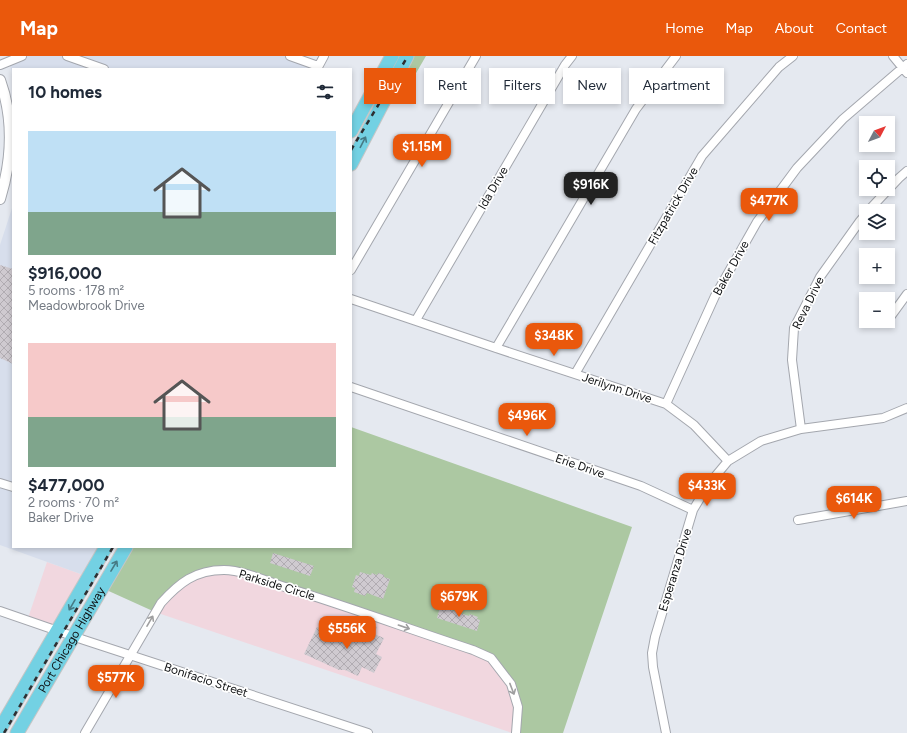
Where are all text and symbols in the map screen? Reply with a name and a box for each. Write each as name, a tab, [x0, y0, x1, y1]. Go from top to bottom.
text: Map	[20, 17, 58, 40]
text: Home	[665, 20, 704, 37]
text: Map	[726, 20, 753, 37]
text: About	[775, 20, 814, 37]
text: Contact	[836, 20, 887, 37]
chip: Buy	[364, 68, 416, 104]
chip: Rent	[424, 68, 481, 104]
chip: Filters	[489, 68, 555, 104]
chip: New	[563, 68, 621, 104]
chip: Apartment	[629, 68, 724, 104]
icon: filters	[314, 81, 336, 103]
text: 10 homes	[28, 82, 102, 102]
north arrow	[859, 116, 895, 152]
map controls	[859, 116, 895, 328]
pin: $1.15M	[389, 134, 455, 168]
one-way arrow	[360, 136, 367, 148]
text: $1.15M	[402, 139, 442, 154]
icon: home	[146, 157, 218, 229]
button: locate	[859, 160, 895, 196]
street label: Ida Drive	[475, 164, 511, 212]
street label: Fitzpatrick Drive	[645, 164, 701, 247]
pin: $916K	[563, 172, 619, 206]
text: $916K	[573, 177, 609, 192]
pin: $477K	[741, 188, 797, 222]
text: $477K	[750, 193, 788, 208]
button: layers	[859, 204, 895, 240]
street label: Baker Drive	[710, 238, 752, 298]
button: +	[859, 248, 895, 284]
text: $916,000	[28, 263, 102, 283]
street label: Reva Drive	[789, 274, 827, 332]
text: 5 rooms · 178 m²	[28, 283, 124, 298]
button: −	[859, 292, 895, 328]
text: Meadowbrook Drive	[28, 298, 145, 313]
pin: $348K	[526, 323, 582, 357]
text: $348K	[534, 328, 574, 343]
icon: home	[146, 369, 218, 441]
street label: Jerilynn Drive	[580, 370, 654, 406]
pin: $496K	[499, 403, 555, 437]
text: $496K	[507, 408, 547, 423]
street label: Erie Drive	[554, 451, 607, 481]
pin: $433K	[679, 473, 735, 507]
text: $477,000	[28, 475, 105, 495]
text: $433K	[688, 478, 726, 493]
pin: $614K	[826, 486, 882, 520]
text: $614K	[835, 491, 873, 506]
text: 2 rooms · 70 m²	[28, 495, 119, 510]
text: Baker Drive	[28, 510, 94, 525]
street label: Esperanza Drive	[656, 526, 694, 613]
one-way arrow	[111, 560, 119, 572]
street label: Parkside Circle	[237, 567, 317, 603]
street label: Port Chicago Highway	[35, 584, 108, 695]
pin: $679K	[431, 584, 487, 618]
text: $679K	[440, 589, 478, 604]
one-way arrow	[68, 599, 76, 611]
one-way arrow	[146, 615, 154, 627]
pin: $556K	[319, 616, 375, 650]
text: $556K	[328, 621, 366, 636]
one-way arrow	[397, 624, 410, 631]
street label: Bonifacio Street	[162, 660, 250, 700]
pin: $577K	[88, 665, 144, 699]
text: $577K	[97, 670, 135, 685]
one-way arrow	[508, 682, 516, 694]

